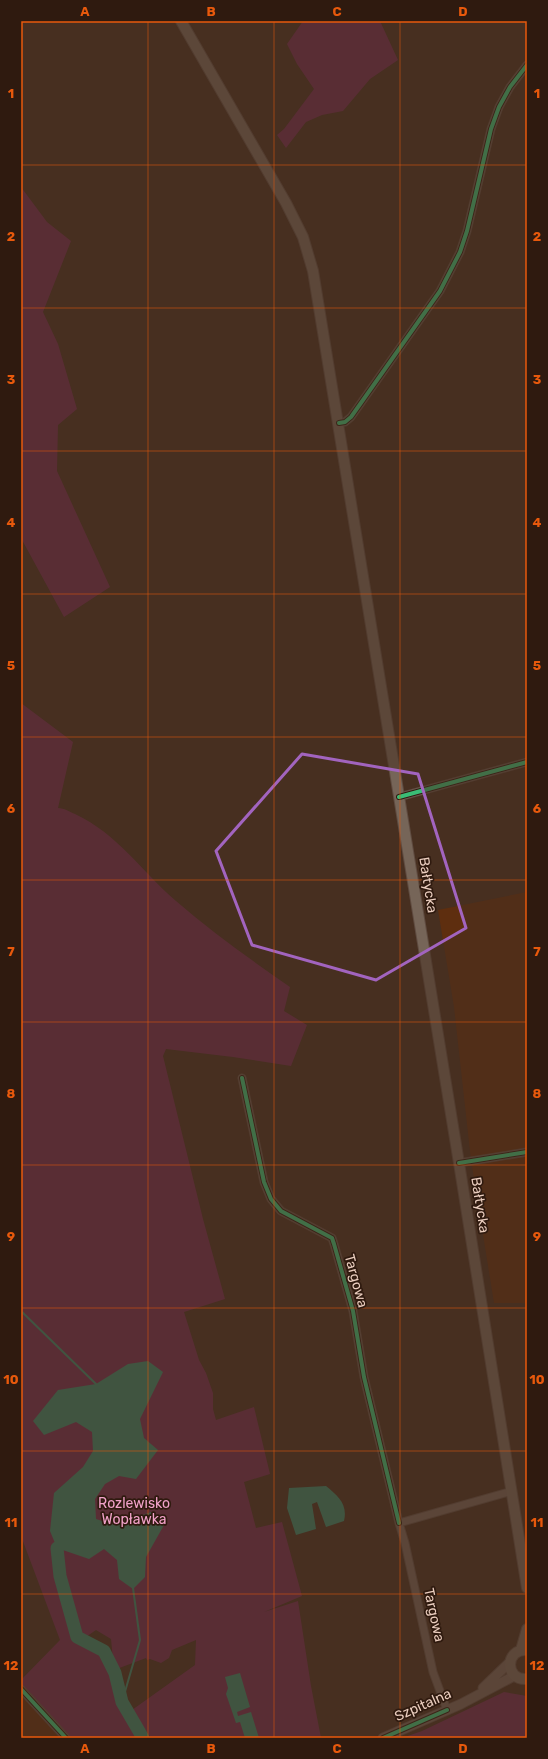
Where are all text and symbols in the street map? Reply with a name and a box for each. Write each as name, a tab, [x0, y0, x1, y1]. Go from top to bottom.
text: A	[80, 4, 90, 19]
text: B	[206, 4, 216, 19]
text: C	[332, 4, 342, 19]
text: D	[458, 4, 468, 19]
text: 1	[8, 86, 14, 101]
text: 1	[534, 86, 540, 101]
text: 2	[7, 229, 15, 244]
text: 2	[533, 229, 541, 244]
text: 3	[7, 372, 16, 387]
text: 3	[533, 372, 542, 387]
text: 4	[7, 515, 16, 530]
text: 4	[533, 515, 542, 530]
text: 5	[7, 658, 15, 673]
text: 5	[533, 658, 541, 673]
text: 6	[7, 801, 16, 816]
text: 6	[533, 801, 542, 816]
street label: Bałtycka	[415, 856, 441, 914]
text: 7	[7, 944, 15, 959]
text: 7	[533, 944, 541, 959]
text: 8	[7, 1086, 16, 1101]
text: 8	[533, 1086, 542, 1101]
street label: Bałtycka	[467, 1176, 493, 1234]
text: 9	[7, 1229, 15, 1244]
text: 9	[533, 1229, 541, 1244]
street label: Targowa	[341, 1252, 371, 1310]
text: 10	[3, 1372, 19, 1387]
text: 10	[529, 1372, 545, 1387]
park label: Rozlewisko Wopławka	[98, 1495, 170, 1528]
text: 11	[5, 1515, 17, 1530]
text: 11	[531, 1515, 543, 1530]
street label: Targowa	[420, 1586, 448, 1644]
text: 12	[4, 1658, 18, 1673]
text: 12	[530, 1658, 544, 1673]
street label: Szpitalna	[392, 1685, 454, 1725]
text: A	[80, 1741, 90, 1756]
text: B	[206, 1741, 216, 1756]
text: C	[332, 1741, 342, 1756]
text: D	[458, 1741, 468, 1756]

